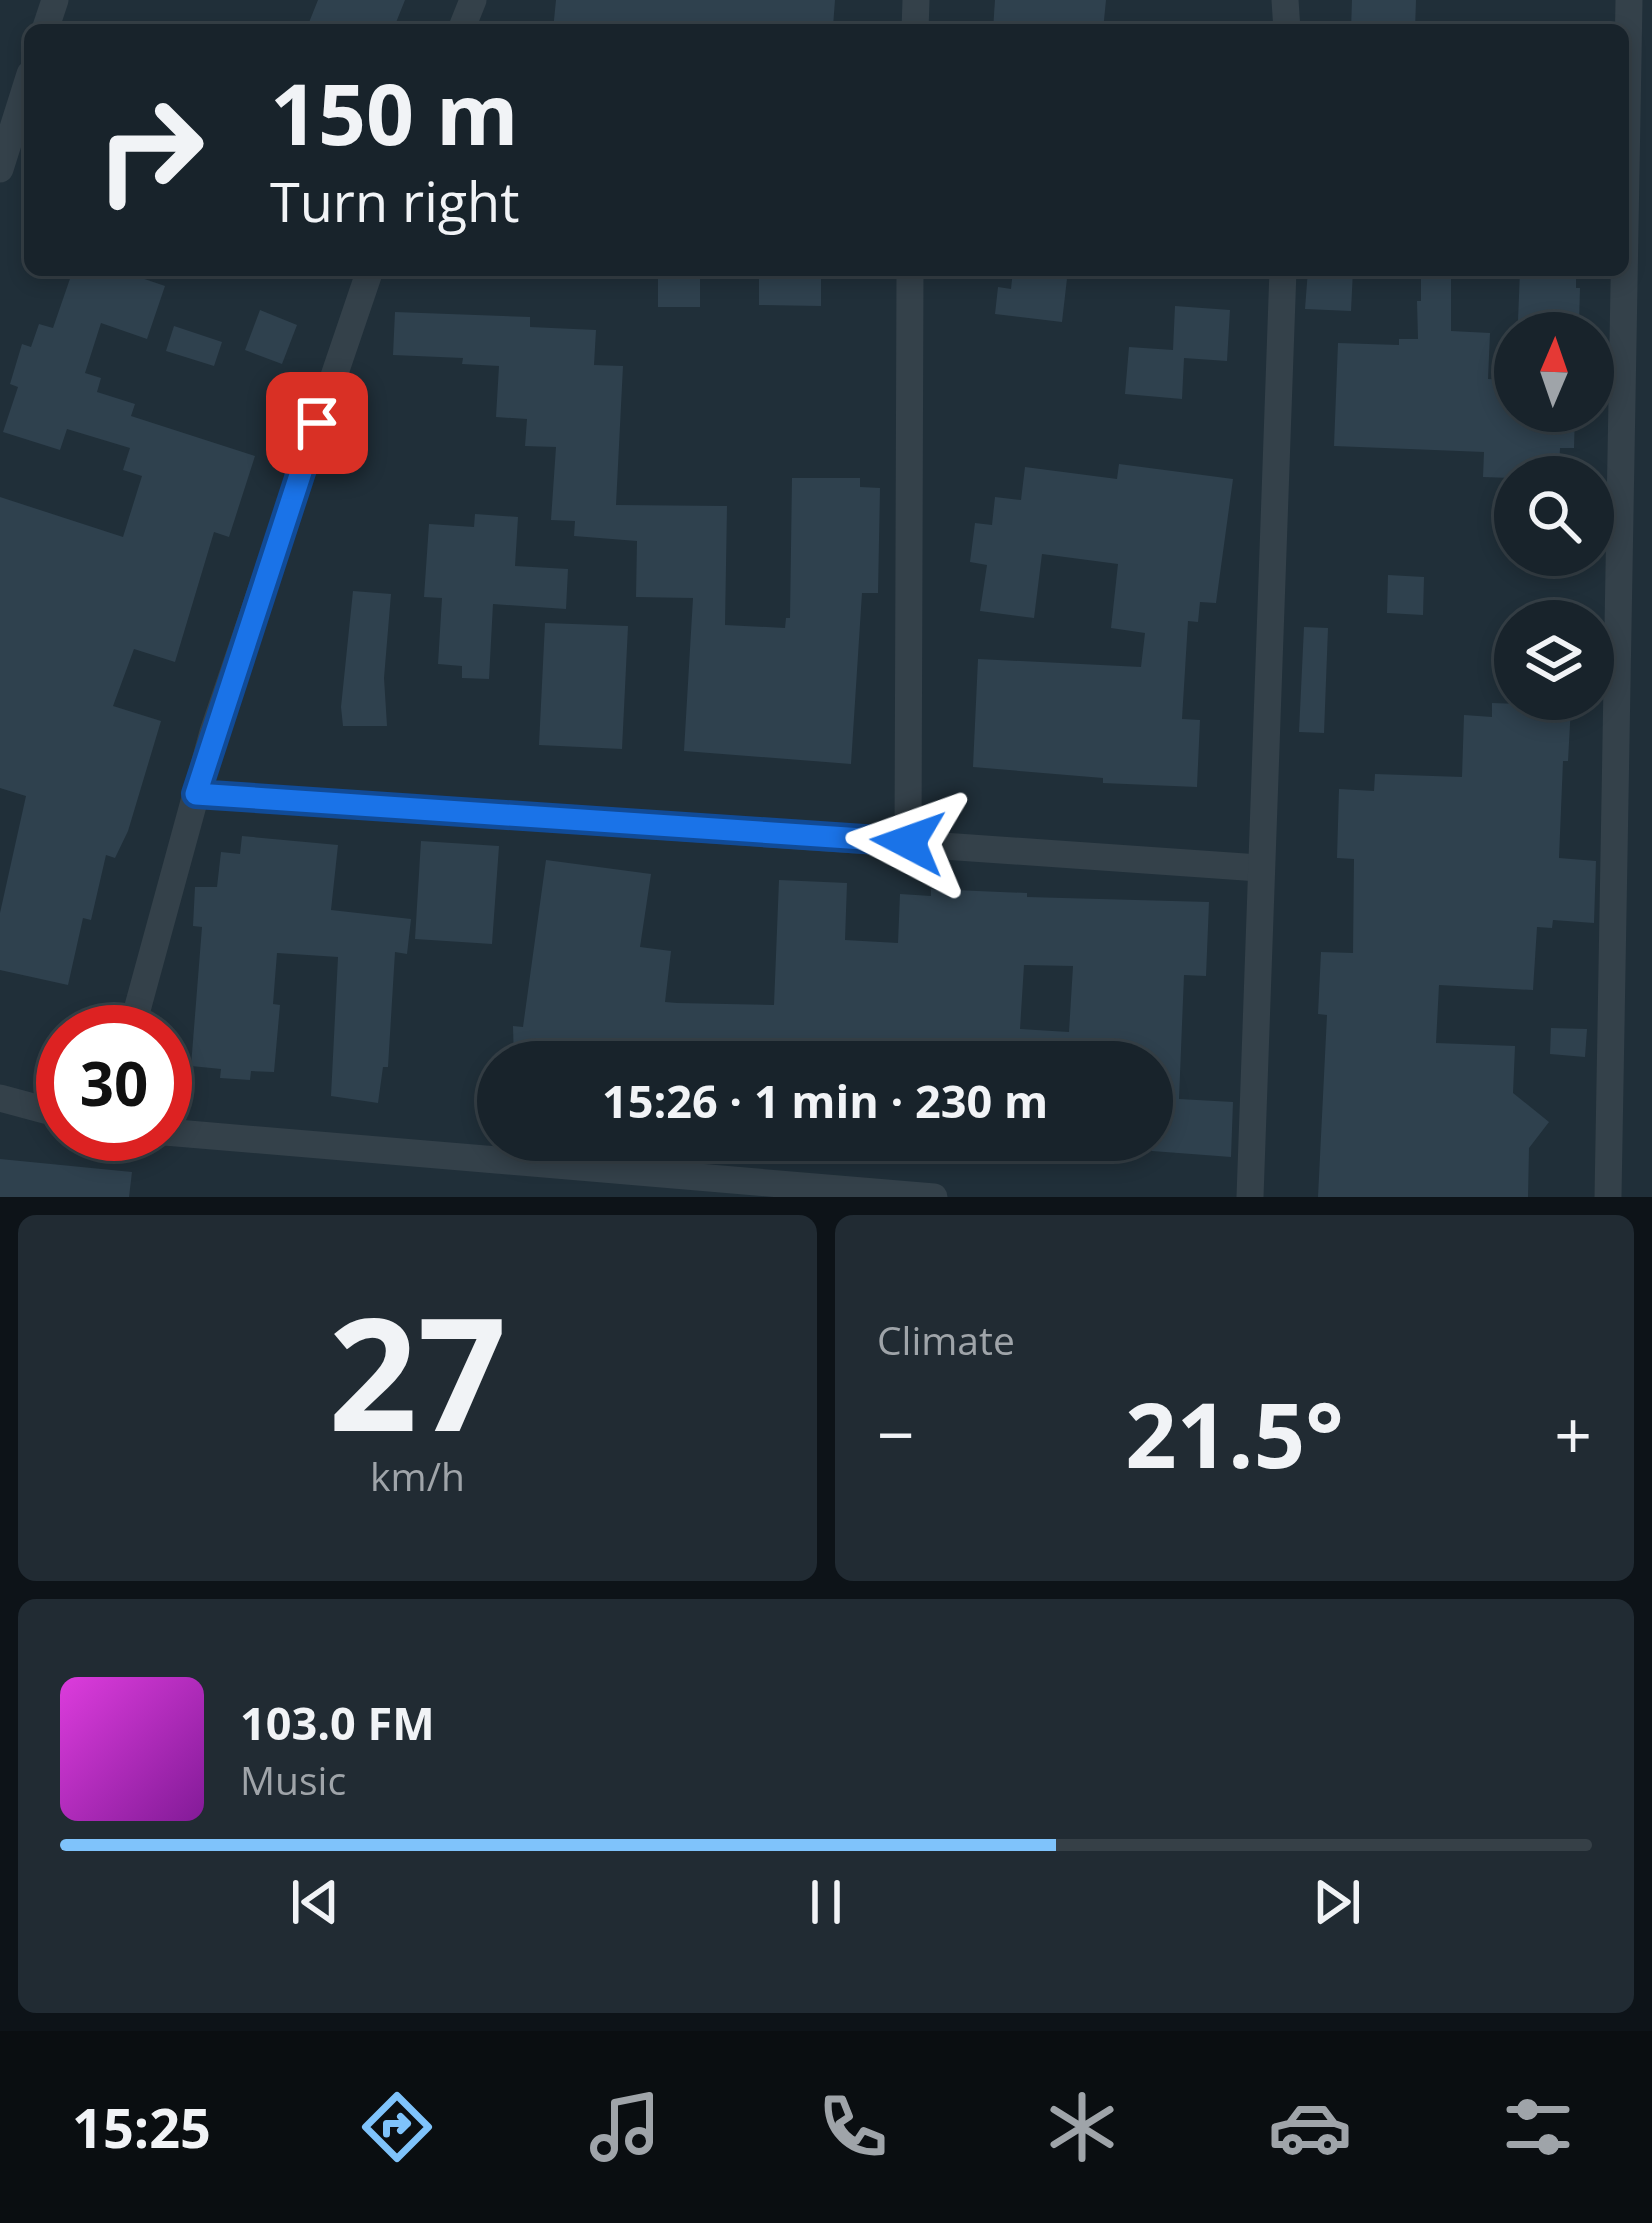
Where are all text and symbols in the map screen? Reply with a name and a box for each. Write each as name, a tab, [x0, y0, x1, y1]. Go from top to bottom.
text: 150 m	[270, 55, 518, 170]
icon: right	[72, 72, 228, 228]
text: Turn right	[270, 164, 519, 238]
north arrow	[1494, 312, 1614, 432]
map controls	[1494, 312, 1614, 720]
pin	[266, 372, 368, 474]
icon: arrive	[284, 390, 350, 456]
button: search	[1494, 456, 1614, 576]
button: layers	[1494, 600, 1614, 720]
position arrow	[845, 779, 971, 905]
speed limit sign: 30	[36, 1005, 192, 1161]
text: 15:26 · 1 min · 230 m	[602, 1070, 1048, 1131]
text: 27	[328, 1264, 507, 1477]
text: Climate	[877, 1313, 1015, 1366]
text: 21.5°	[1125, 1372, 1344, 1494]
text: −	[877, 1388, 915, 1478]
text: +	[1554, 1388, 1592, 1478]
text: km/h	[370, 1449, 465, 1502]
text: 103.0 FM	[240, 1692, 435, 1753]
text: Music	[240, 1753, 346, 1806]
icon: previous	[282, 1869, 348, 1935]
icon: pause	[793, 1869, 859, 1935]
icon: next	[1304, 1869, 1370, 1935]
icon: directions	[355, 2085, 439, 2169]
icon: music	[583, 2085, 667, 2169]
icon: phone	[811, 2085, 895, 2169]
icon: climate	[1040, 2085, 1124, 2169]
icon: car	[1268, 2085, 1352, 2169]
icon: filters	[1496, 2085, 1580, 2169]
text: 15:25	[72, 2090, 211, 2164]

